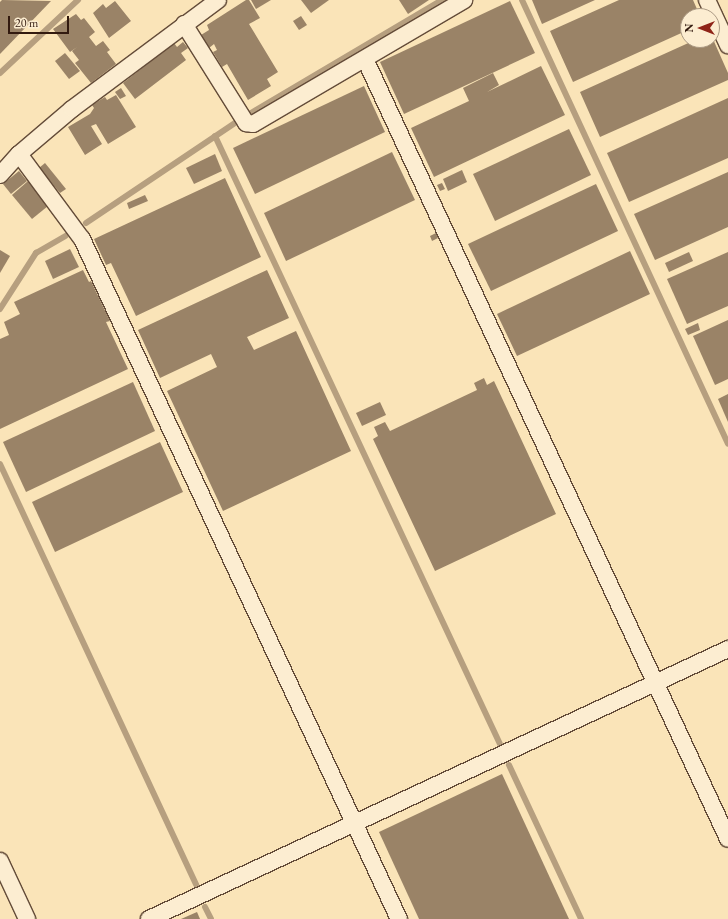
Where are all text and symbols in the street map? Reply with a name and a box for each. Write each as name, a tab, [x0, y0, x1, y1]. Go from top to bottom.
scale bar	[10, 8, 71, 34]
north arrow	[680, 8, 720, 48]
text: 20 m	[15, 15, 38, 31]
text: N	[682, 24, 696, 32]

